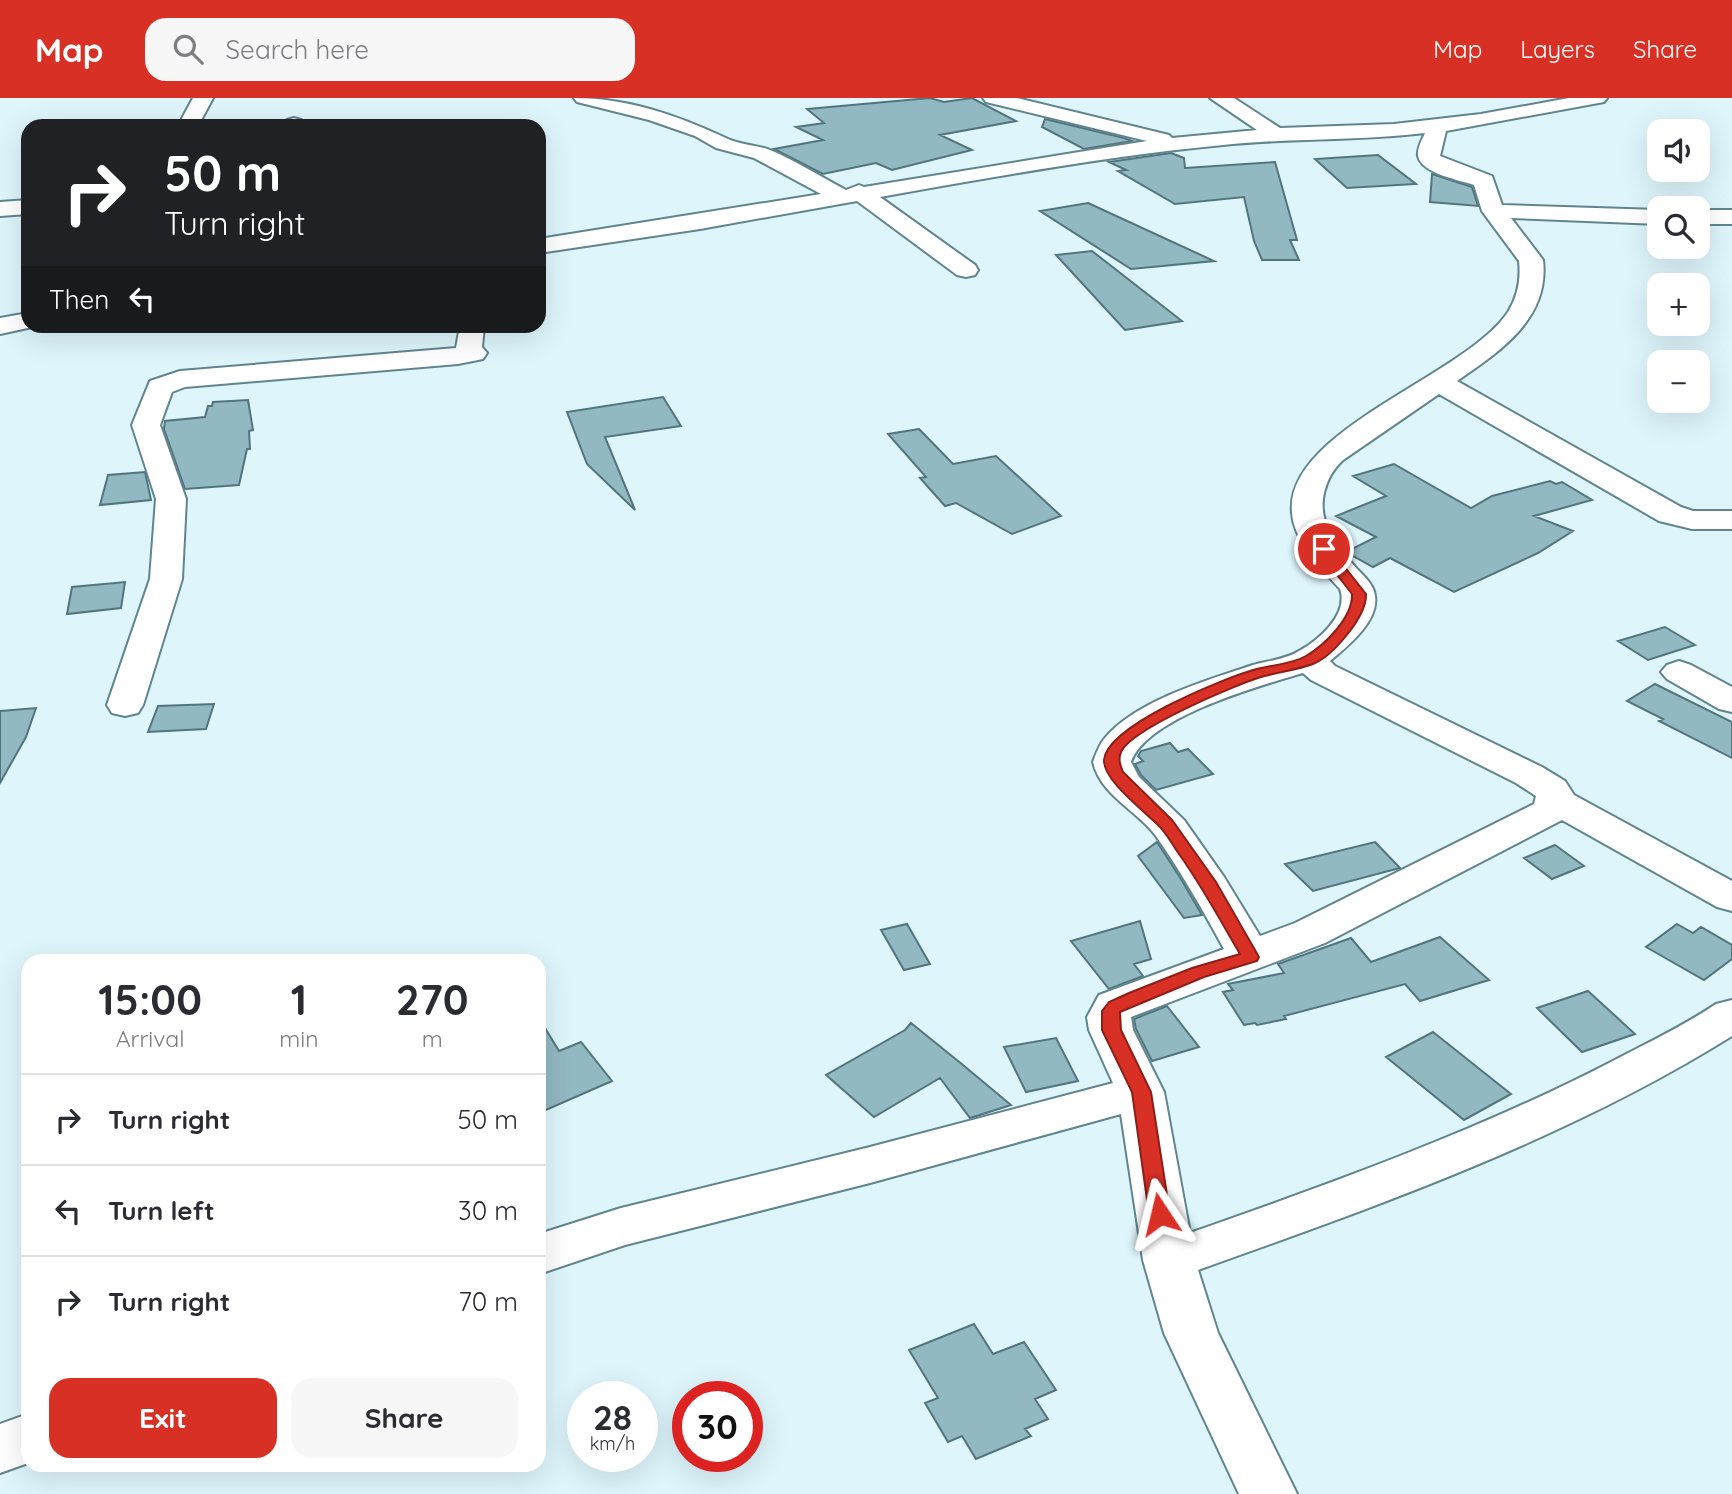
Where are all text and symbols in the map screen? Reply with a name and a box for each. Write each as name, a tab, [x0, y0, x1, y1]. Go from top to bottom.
search box	[145, 18, 635, 81]
text: Map	[35, 29, 103, 70]
icon: search	[169, 30, 207, 68]
text: Search here	[225, 33, 369, 66]
text: Map	[1433, 34, 1482, 64]
text: Layers	[1520, 34, 1595, 64]
text: Share	[1633, 34, 1697, 64]
map controls	[1647, 119, 1710, 413]
button: sound	[1647, 119, 1710, 182]
text: 50 m	[164, 142, 281, 203]
icon: right	[49, 147, 140, 238]
button: search	[1647, 196, 1710, 259]
text: Turn right	[164, 203, 305, 243]
button: +	[1647, 273, 1710, 336]
icon: left	[123, 280, 161, 318]
text: Then	[49, 283, 109, 316]
button: −	[1647, 350, 1710, 413]
pin	[1294, 519, 1354, 579]
icon: arrive	[1305, 530, 1343, 568]
text: 15:00	[98, 973, 202, 1026]
text: 1	[291, 973, 307, 1026]
text: 270	[396, 973, 469, 1026]
text: Arrival	[116, 1024, 185, 1053]
text: min	[279, 1024, 319, 1053]
text: m	[422, 1024, 443, 1053]
icon: right	[49, 1101, 87, 1139]
text: Turn right	[108, 1103, 230, 1136]
text: 50 m	[458, 1103, 518, 1136]
position arrow	[1123, 1177, 1197, 1251]
icon: left	[49, 1192, 87, 1230]
text: Turn left	[108, 1194, 215, 1227]
text: 30 m	[458, 1194, 518, 1227]
icon: right	[49, 1283, 87, 1321]
text: Turn right	[108, 1285, 230, 1318]
text: 70 m	[458, 1285, 518, 1318]
button: Exit	[49, 1378, 277, 1458]
button: Share	[291, 1378, 518, 1458]
speed limit sign: 30	[672, 1381, 763, 1472]
text: 28	[593, 1395, 632, 1439]
text: km/h	[590, 1432, 635, 1455]

